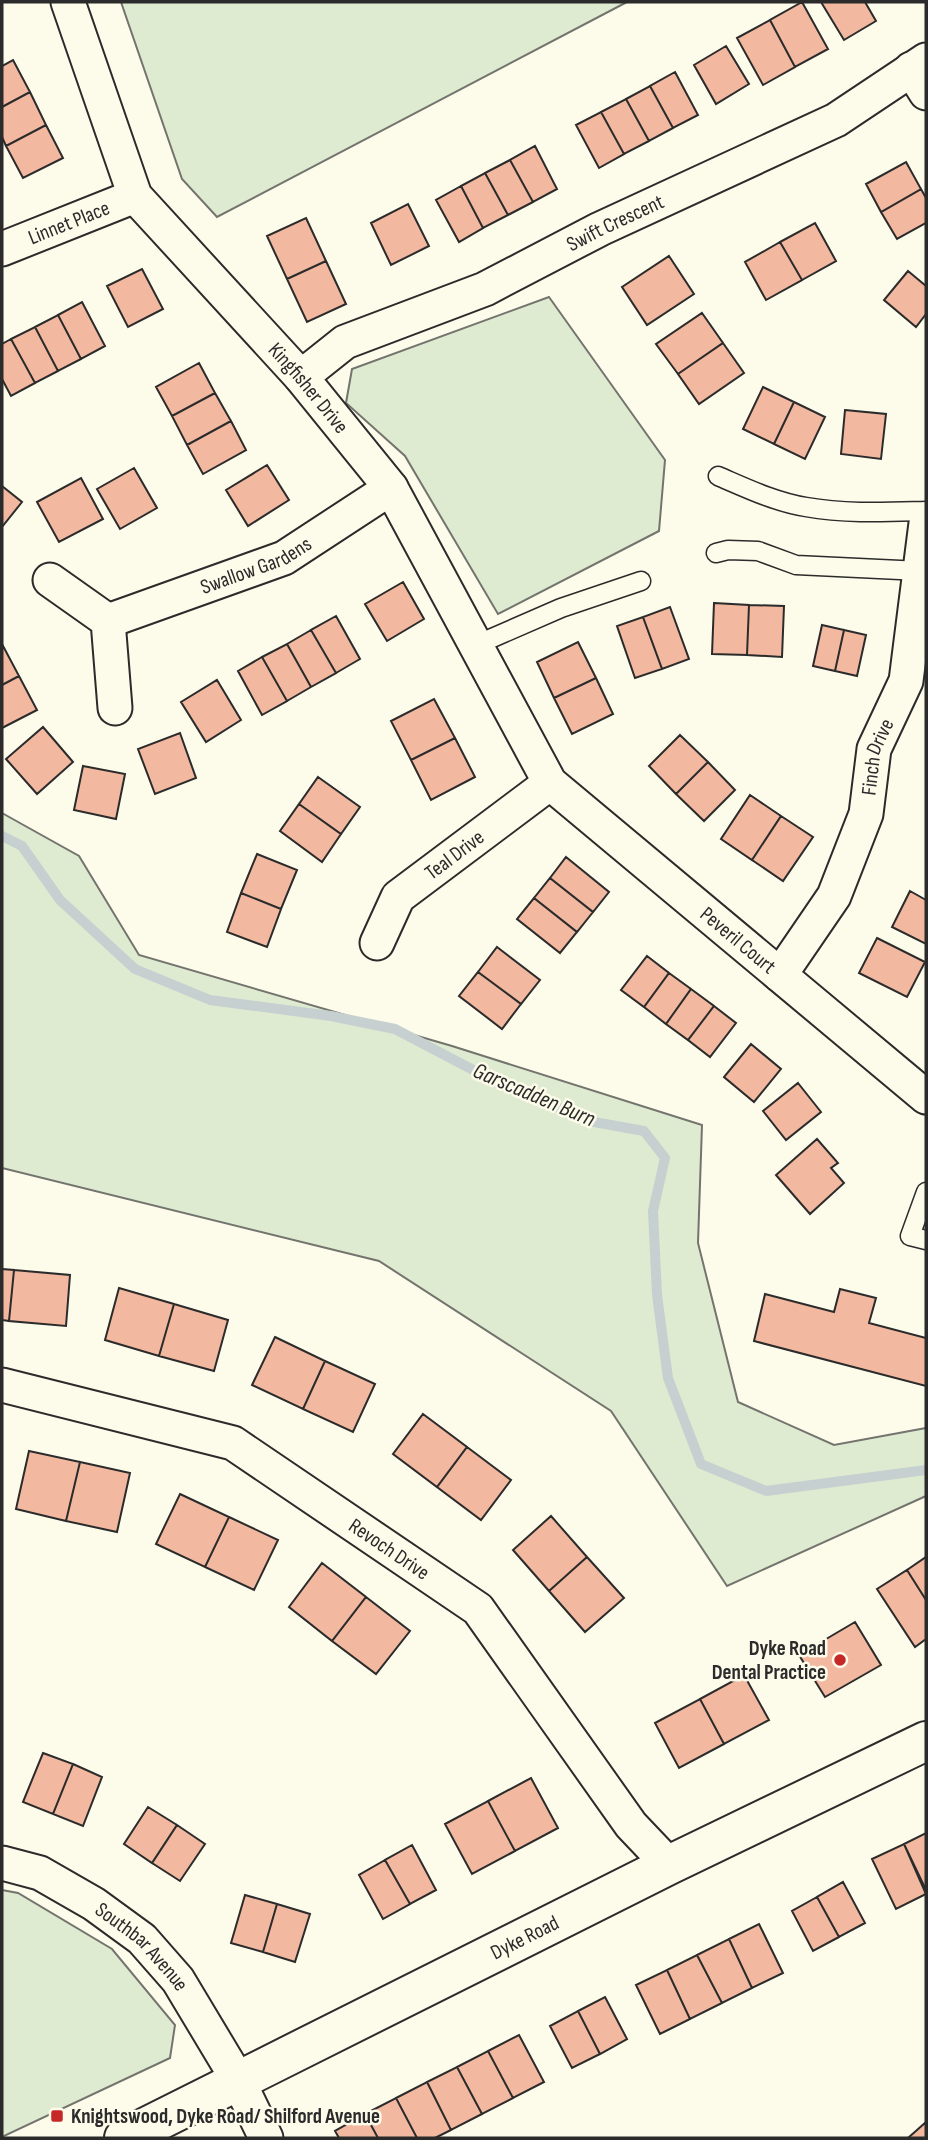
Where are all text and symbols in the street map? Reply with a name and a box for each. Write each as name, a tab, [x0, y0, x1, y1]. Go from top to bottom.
street label: Swift Crescent	[562, 189, 668, 257]
street label: Linnet Place	[25, 195, 113, 250]
street label: Kingfisher Drive	[263, 337, 354, 438]
street label: Swallow Gardens	[197, 531, 316, 599]
street label: Finch Drive	[856, 715, 899, 797]
street label: Teal Drive	[420, 824, 489, 885]
street label: Peveril Court	[695, 901, 781, 979]
water label: Garscadden Burn	[469, 1057, 600, 1133]
street label: Revoch Drive	[344, 1513, 434, 1585]
place label: Dyke Road Dental Practice	[712, 1636, 826, 1685]
marker: Dyke Road Dental Practice	[832, 1652, 848, 1668]
street label: Southbar Avenue	[90, 1897, 194, 1995]
street label: Dyke Road	[486, 1910, 563, 1965]
place label: Knightswood, Dyke Road/ Shilford Avenue	[71, 2104, 380, 2129]
marker: Knightswood, Dyke Road/ Shilford Avenue	[49, 2108, 65, 2124]

